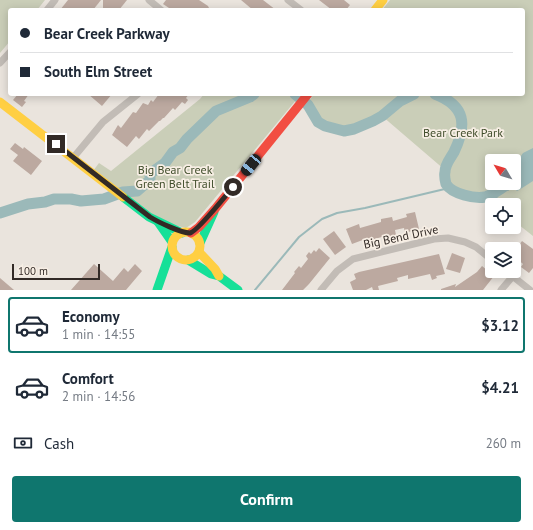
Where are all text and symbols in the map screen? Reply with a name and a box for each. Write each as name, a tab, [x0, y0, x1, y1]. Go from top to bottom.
text: Bear Creek Parkway	[44, 24, 170, 43]
text: South Elm Street	[44, 62, 152, 81]
park label: Bear Creek Park	[423, 125, 503, 140]
route end	[47, 135, 65, 153]
car	[239, 152, 263, 178]
north arrow	[485, 154, 521, 190]
map controls	[485, 154, 521, 278]
park label: Big Bear Creek Green Belt Trail	[136, 162, 215, 191]
route start	[224, 178, 242, 196]
button: locate	[485, 198, 521, 234]
street label: Big Bend Drive	[362, 221, 440, 252]
button: layers	[485, 242, 521, 278]
scale bar	[12, 262, 100, 281]
text: 100 m	[18, 264, 48, 278]
icon: car	[14, 307, 50, 343]
text: Economy	[62, 307, 120, 326]
text: $3.12	[481, 316, 519, 335]
text: 1 min · 14:55	[62, 326, 135, 343]
icon: car	[14, 369, 50, 405]
text: Comfort	[62, 369, 114, 388]
text: $4.21	[481, 378, 519, 397]
text: 2 min · 14:56	[62, 388, 135, 405]
icon: cash	[12, 432, 34, 454]
text: Cash	[44, 434, 74, 453]
text: 260 m	[486, 435, 521, 452]
button: Confirm	[12, 476, 521, 522]

